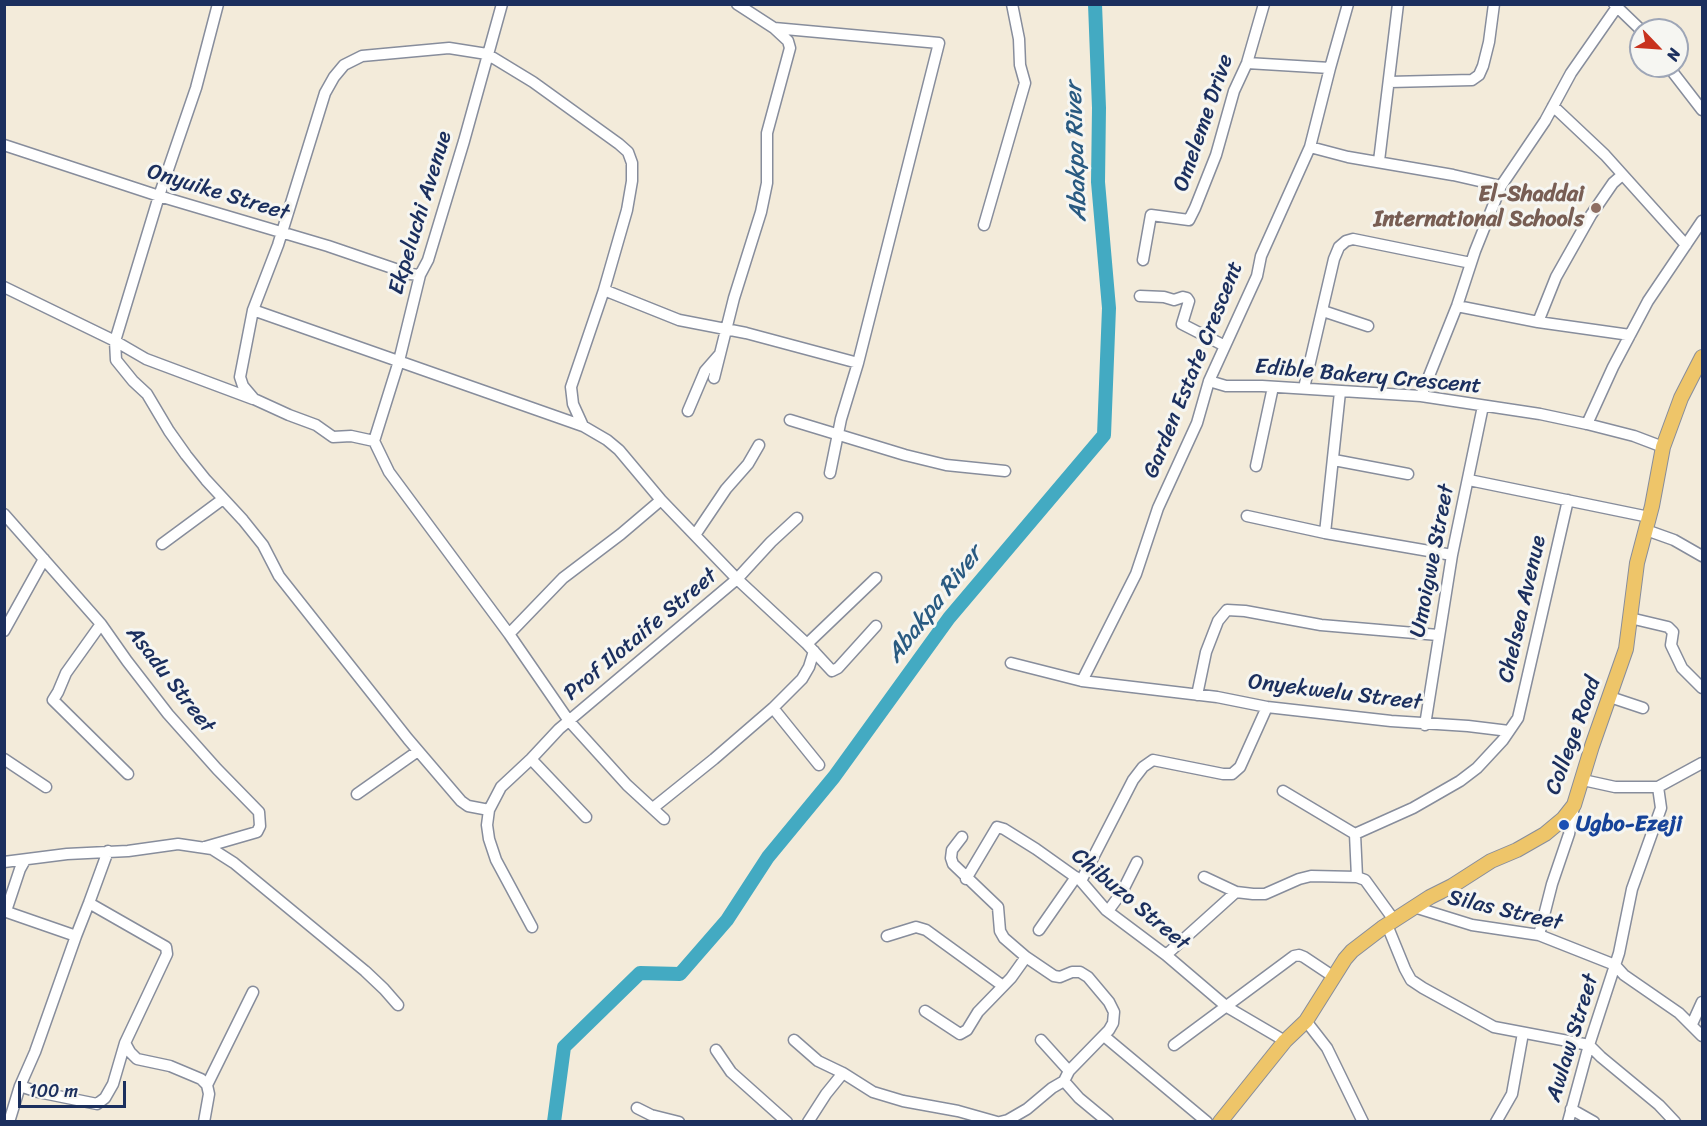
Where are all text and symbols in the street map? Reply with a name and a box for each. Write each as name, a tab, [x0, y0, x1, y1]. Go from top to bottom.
north arrow	[1629, 18, 1689, 78]
text: N	[1658, 44, 1689, 66]
street label: Omeleme Drive	[1168, 51, 1240, 195]
water label: Abakpa River	[1060, 82, 1094, 222]
street label: Ekpeluchi Avenue	[384, 128, 458, 298]
street label: Onyuike Street	[144, 159, 292, 227]
place label: El-Shaddai International Schools	[1374, 182, 1584, 234]
marker: El-Shaddai International Schools	[1589, 201, 1603, 215]
street label: Garden Estate Crescent	[1138, 258, 1250, 482]
street label: Edible Bakery Crescent	[1254, 354, 1482, 400]
street label: Umoigwe Street	[1405, 482, 1461, 640]
street label: Chelsea Avenue	[1493, 533, 1553, 685]
water label: Abakpa River	[881, 541, 989, 669]
street label: Prof Ilotaife Street	[559, 563, 723, 707]
street label: Asadu Street	[120, 621, 220, 739]
street label: Onyekwelu Street	[1247, 669, 1423, 717]
street label: College Road	[1541, 674, 1607, 798]
place label: Ugbo-Ezeji	[1576, 812, 1682, 838]
marker: Ugbo-Ezeji	[1557, 818, 1571, 832]
street label: Chibuzo Street	[1066, 843, 1194, 957]
street label: Silas Street	[1445, 885, 1565, 937]
street label: Awlaw Street	[1541, 971, 1605, 1105]
scale bar	[21, 1069, 129, 1107]
text: 100 m	[29, 1075, 78, 1107]

